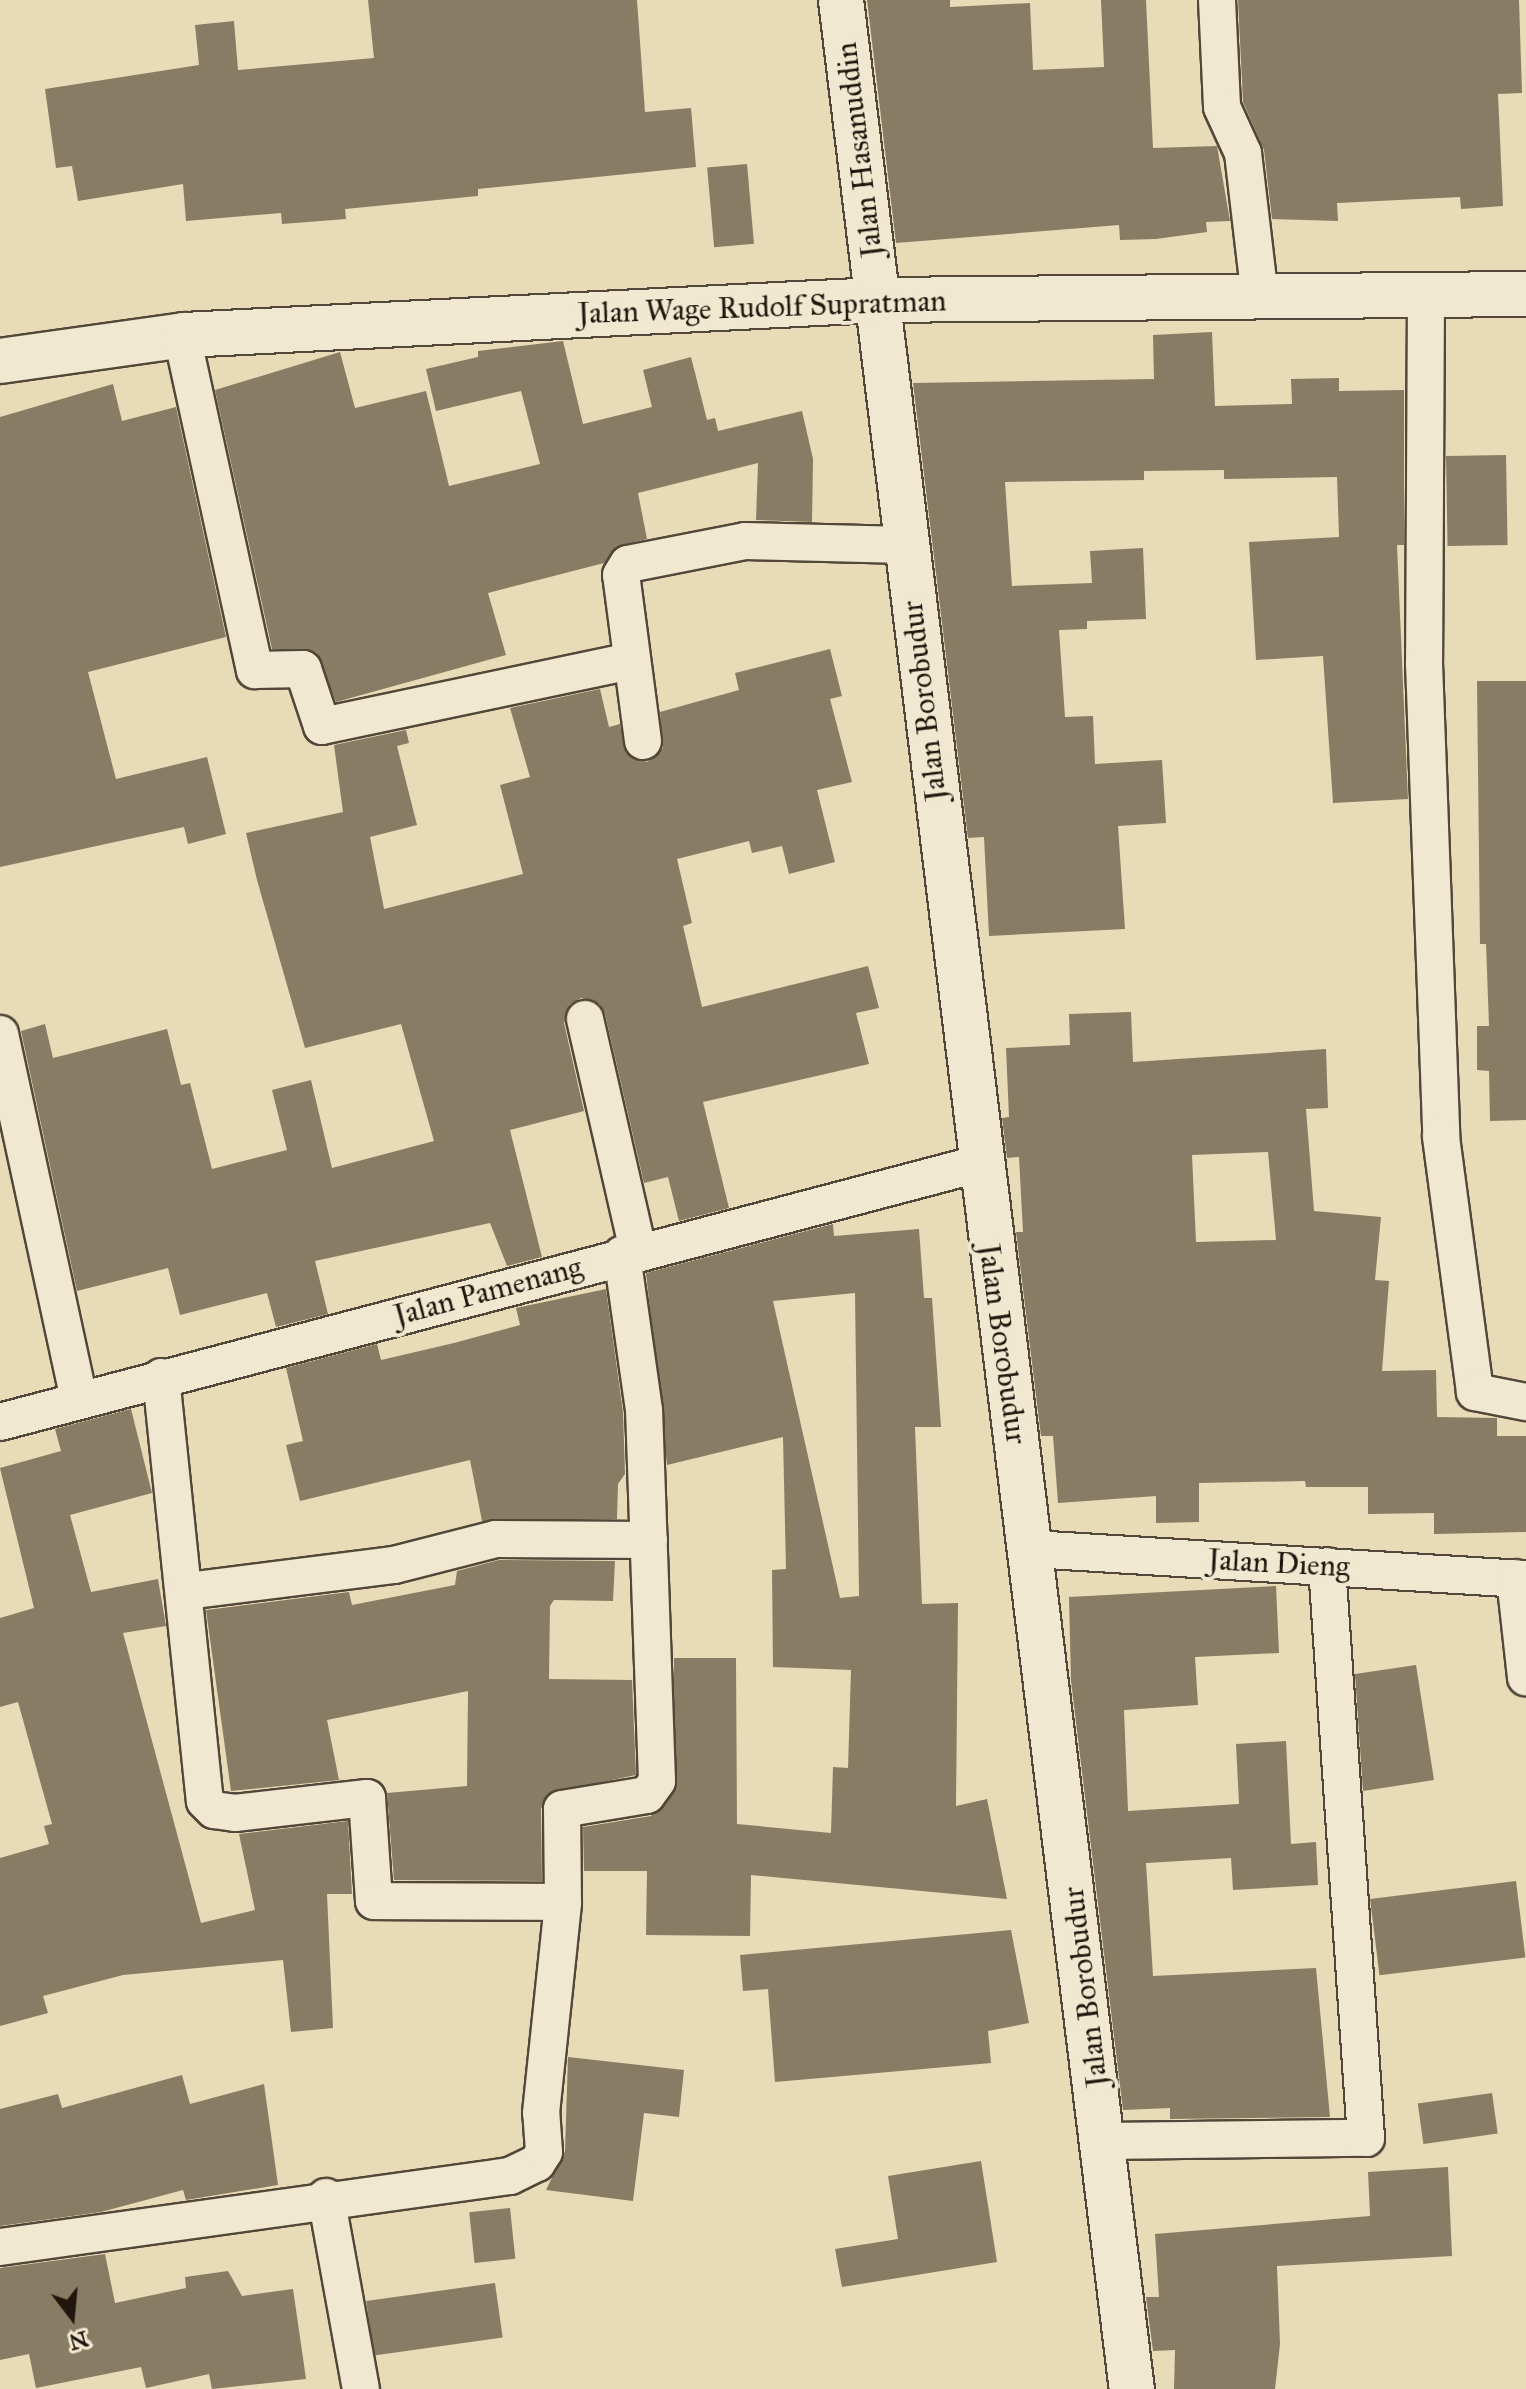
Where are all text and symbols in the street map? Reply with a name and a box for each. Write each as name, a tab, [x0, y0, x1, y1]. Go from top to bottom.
street label: Jalan Hasanuddin	[828, 40, 890, 260]
street label: Jalan Wage Rudolf Supratman	[577, 283, 947, 331]
street label: Jalan Borobudur	[894, 599, 954, 803]
street label: Jalan Borobudur	[971, 1242, 1035, 1446]
street label: Jalan Pamenang	[390, 1249, 586, 1333]
street label: Jalan Dieng	[1207, 1541, 1351, 1585]
street label: Jalan Borobudur	[1055, 1885, 1115, 2089]
north arrow	[32, 2277, 112, 2357]
text: N	[66, 2325, 91, 2356]

